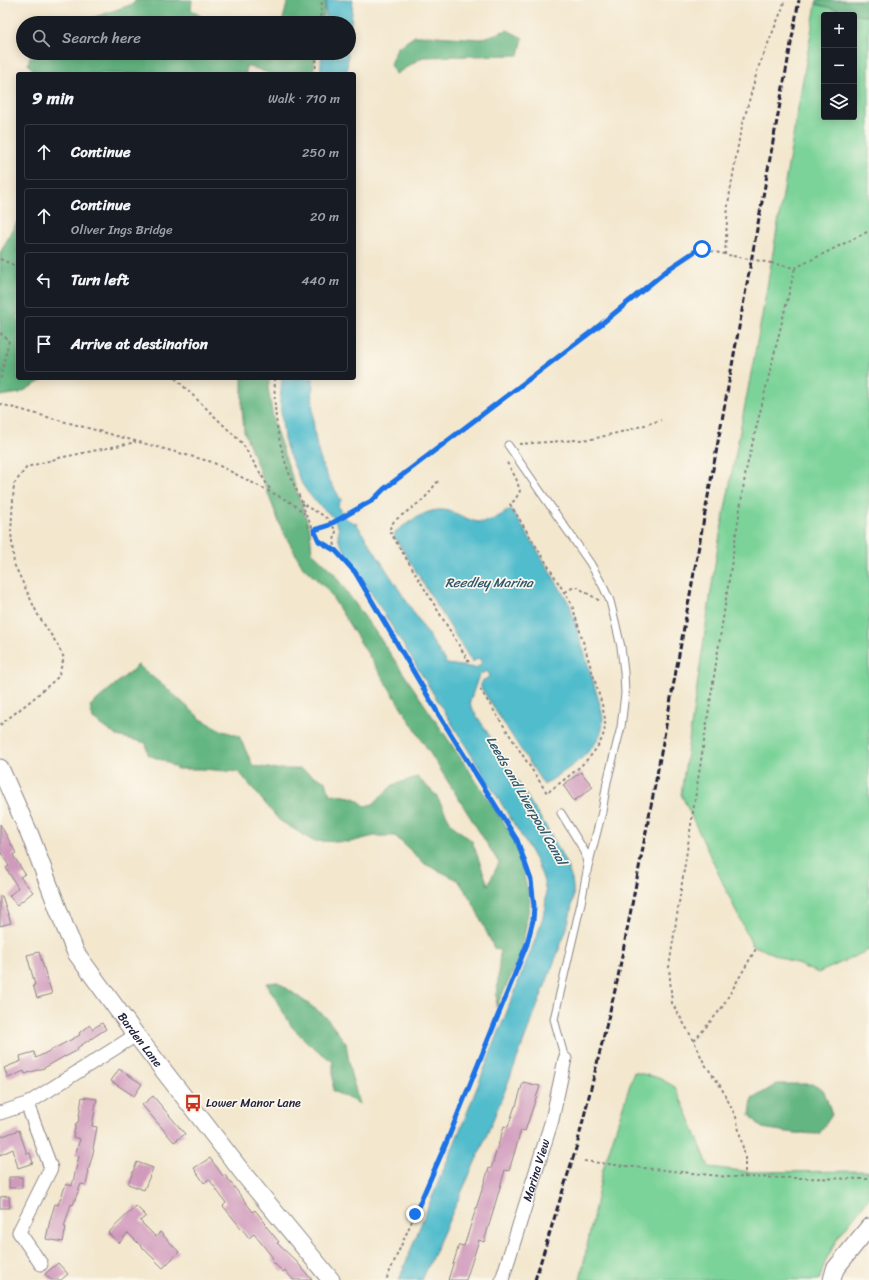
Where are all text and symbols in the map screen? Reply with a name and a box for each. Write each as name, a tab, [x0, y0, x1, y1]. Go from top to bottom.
map controls	[821, 12, 857, 120]
button: +	[821, 12, 857, 48]
search box	[16, 16, 356, 60]
text: Search here	[62, 25, 141, 51]
icon: search	[30, 27, 52, 49]
button: −	[821, 48, 857, 84]
text: 9 min	[32, 83, 74, 113]
button: layers	[821, 84, 857, 120]
text: Walk · 710 m	[268, 87, 340, 110]
text: Continue	[71, 139, 131, 165]
icon: ahead	[33, 141, 55, 163]
text: 250 m	[302, 141, 339, 164]
text: Continue	[71, 192, 131, 218]
icon: ahead	[33, 205, 55, 227]
text: 20 m	[310, 205, 339, 228]
text: Oliver Ings Bridge	[71, 218, 173, 241]
route start	[693, 240, 711, 258]
text: Turn left	[71, 267, 129, 293]
icon: left	[33, 269, 55, 291]
text: 440 m	[301, 269, 339, 292]
text: Arrive at destination	[71, 331, 208, 357]
icon: arrive	[33, 333, 55, 355]
water label: Reedley Marina	[445, 571, 534, 594]
water label: Leeds and Liverpool Canal	[480, 731, 575, 872]
street label: Barden Lane	[112, 1007, 168, 1072]
place label: Lower Manor Lane	[206, 1092, 301, 1114]
bus stop icon: Lower Manor Lane	[183, 1093, 203, 1113]
street label: Marina View	[516, 1135, 557, 1204]
route end	[406, 1205, 424, 1223]

